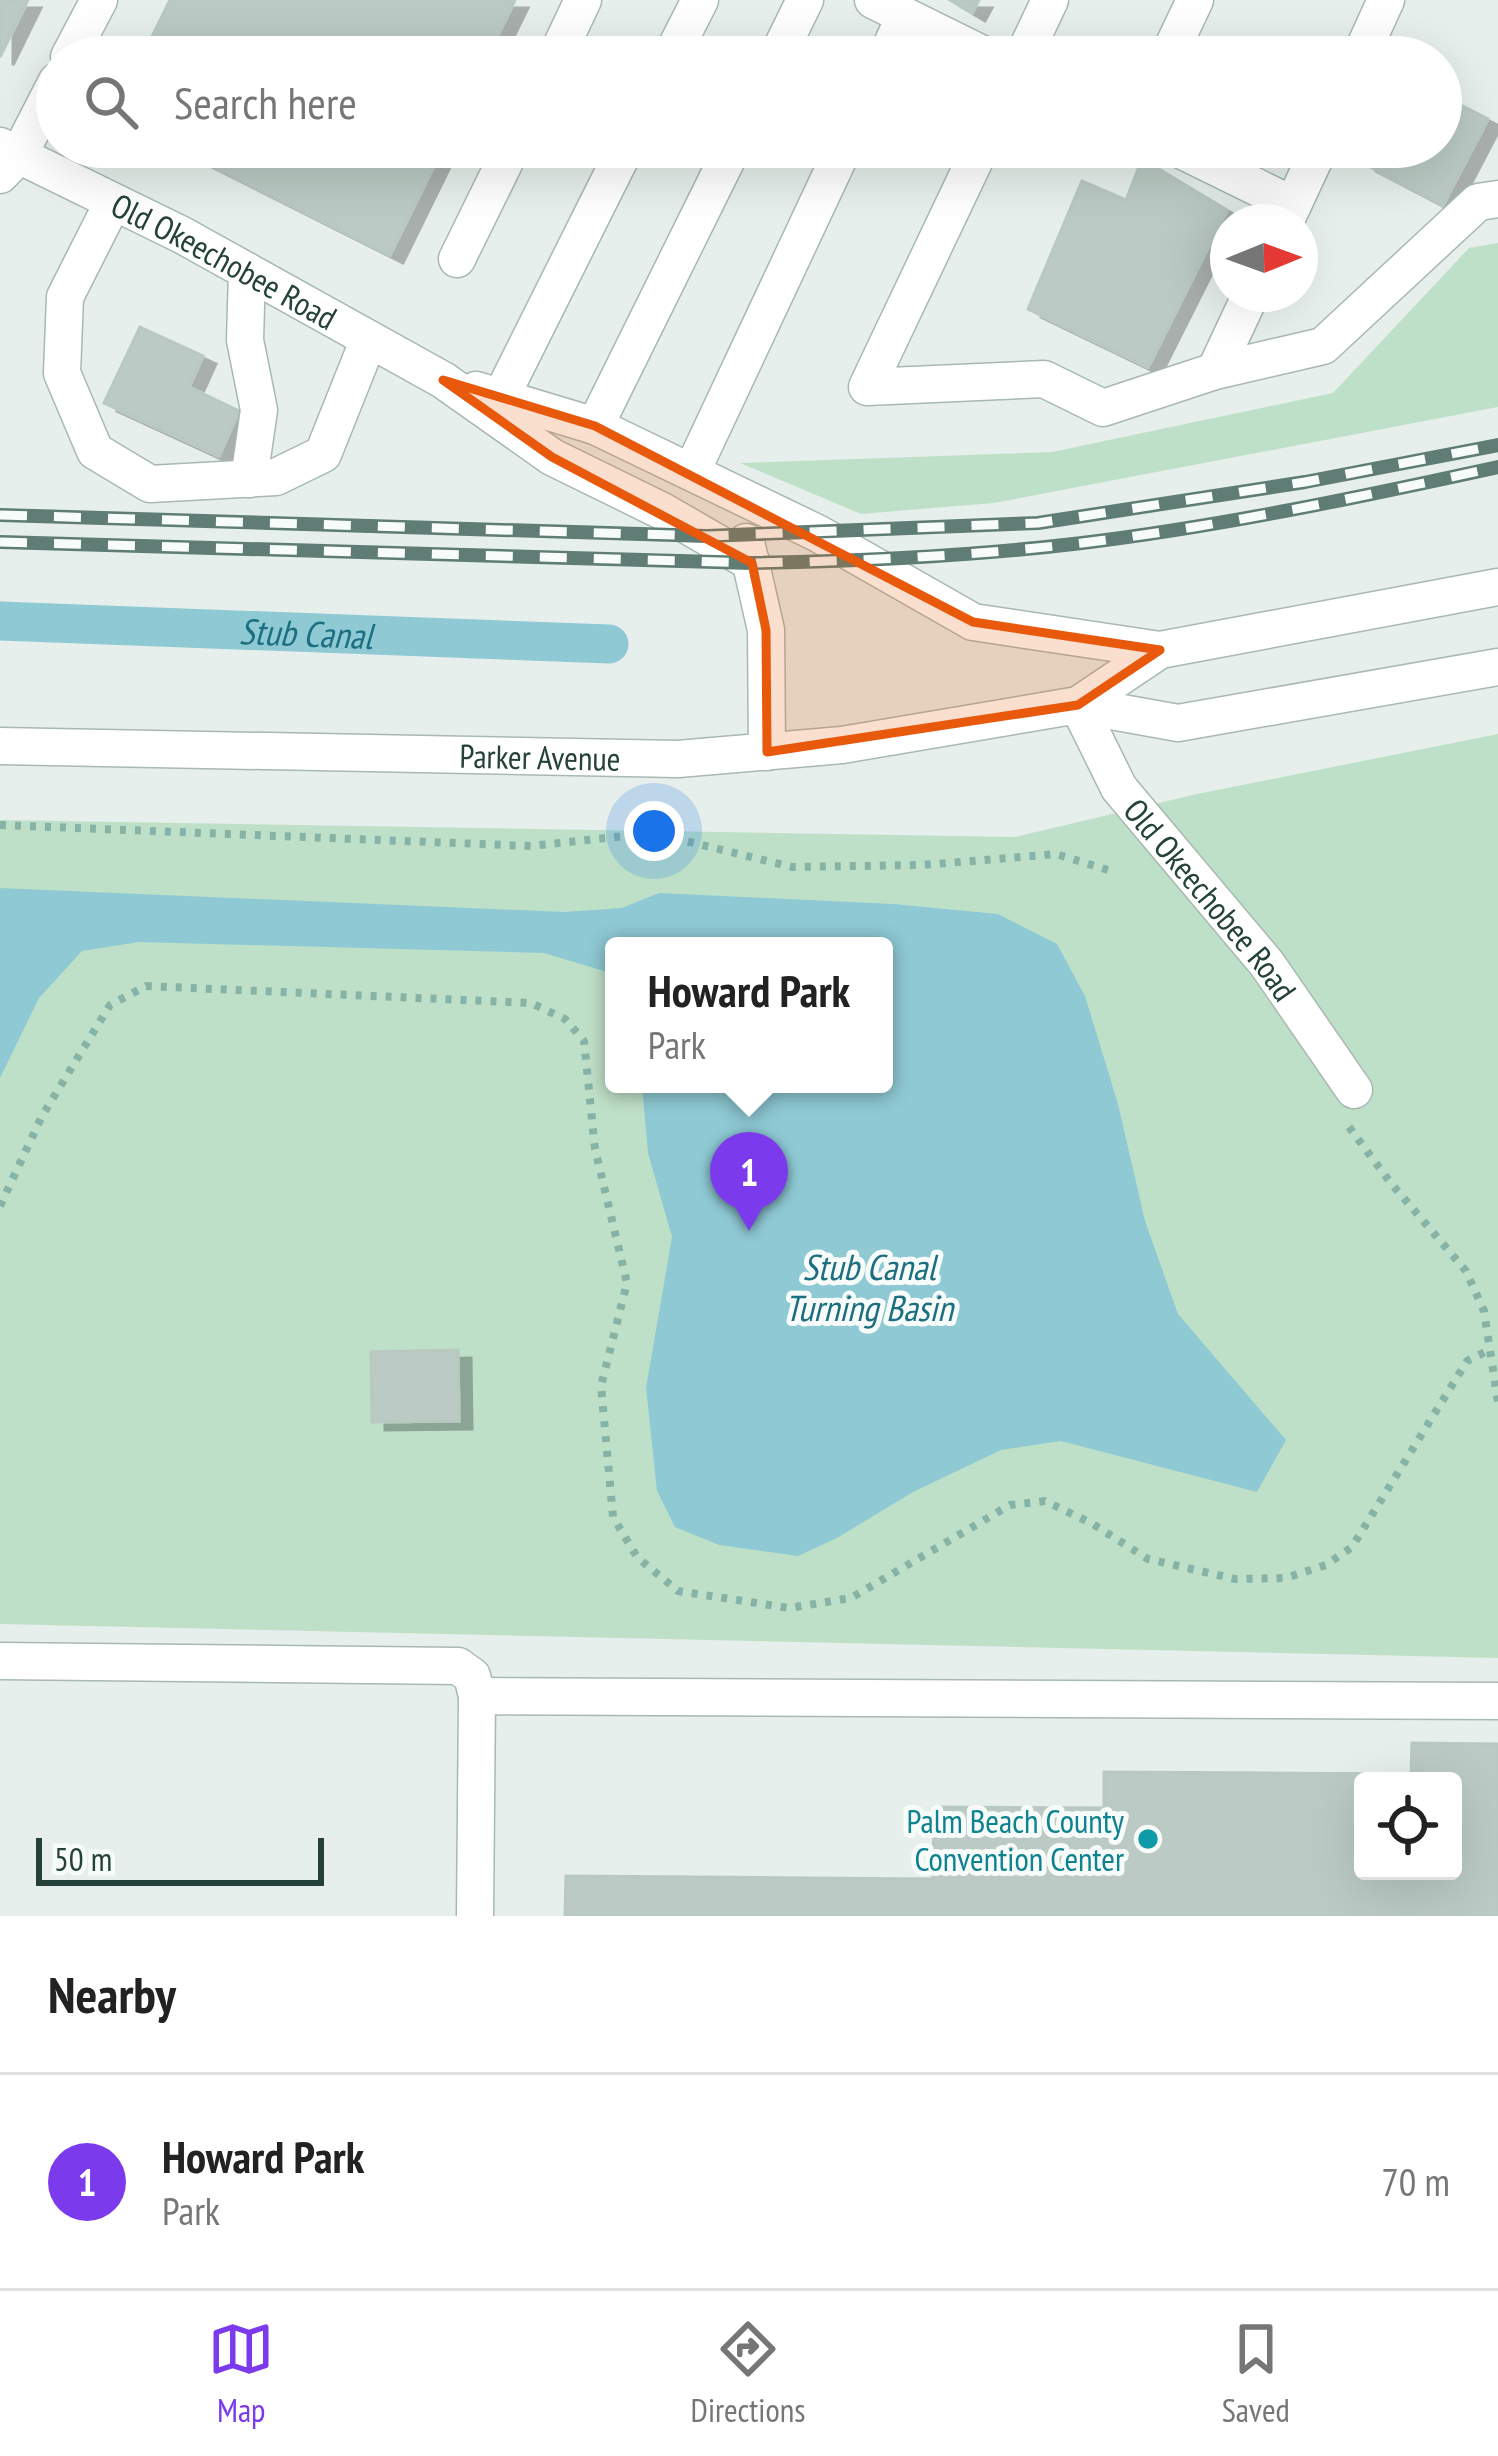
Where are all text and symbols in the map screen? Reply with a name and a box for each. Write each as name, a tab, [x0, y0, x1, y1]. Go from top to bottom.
search box	[36, 36, 1462, 168]
icon: search	[78, 69, 144, 135]
text: Search here	[174, 73, 357, 131]
street label: Old Okeechobee Road	[105, 183, 345, 338]
north arrow	[1210, 204, 1318, 312]
water label: Stub Canal	[238, 607, 377, 659]
street label: Parker Avenue	[459, 733, 621, 779]
street label: Old Okeechobee Road	[1115, 789, 1307, 1009]
your location	[624, 801, 684, 861]
popup	[605, 937, 893, 1093]
text: Howard Park	[648, 961, 850, 1019]
text: Park	[648, 1019, 706, 1070]
pin: 1	[710, 1132, 788, 1231]
water label: Stub Canal Turning Basin	[785, 1243, 955, 1331]
map controls	[1354, 1772, 1462, 1880]
button: locate	[1354, 1772, 1462, 1880]
place label: Palm Beach County Convention Center	[906, 1799, 1125, 1880]
marker: Palm Beach County Convention Center	[1135, 1826, 1161, 1852]
scale bar	[36, 1832, 324, 1885]
text: 50 m	[54, 1837, 112, 1880]
text: Nearby	[48, 1961, 176, 2027]
text: Howard Park	[162, 2127, 364, 2185]
text: 1	[78, 2156, 96, 2207]
text: 70 m	[1381, 2156, 1450, 2207]
text: Park	[162, 2185, 220, 2236]
tab: Map	[208, 2316, 274, 2431]
tab: Directions	[691, 2316, 805, 2431]
tab: Saved	[1222, 2316, 1290, 2431]

